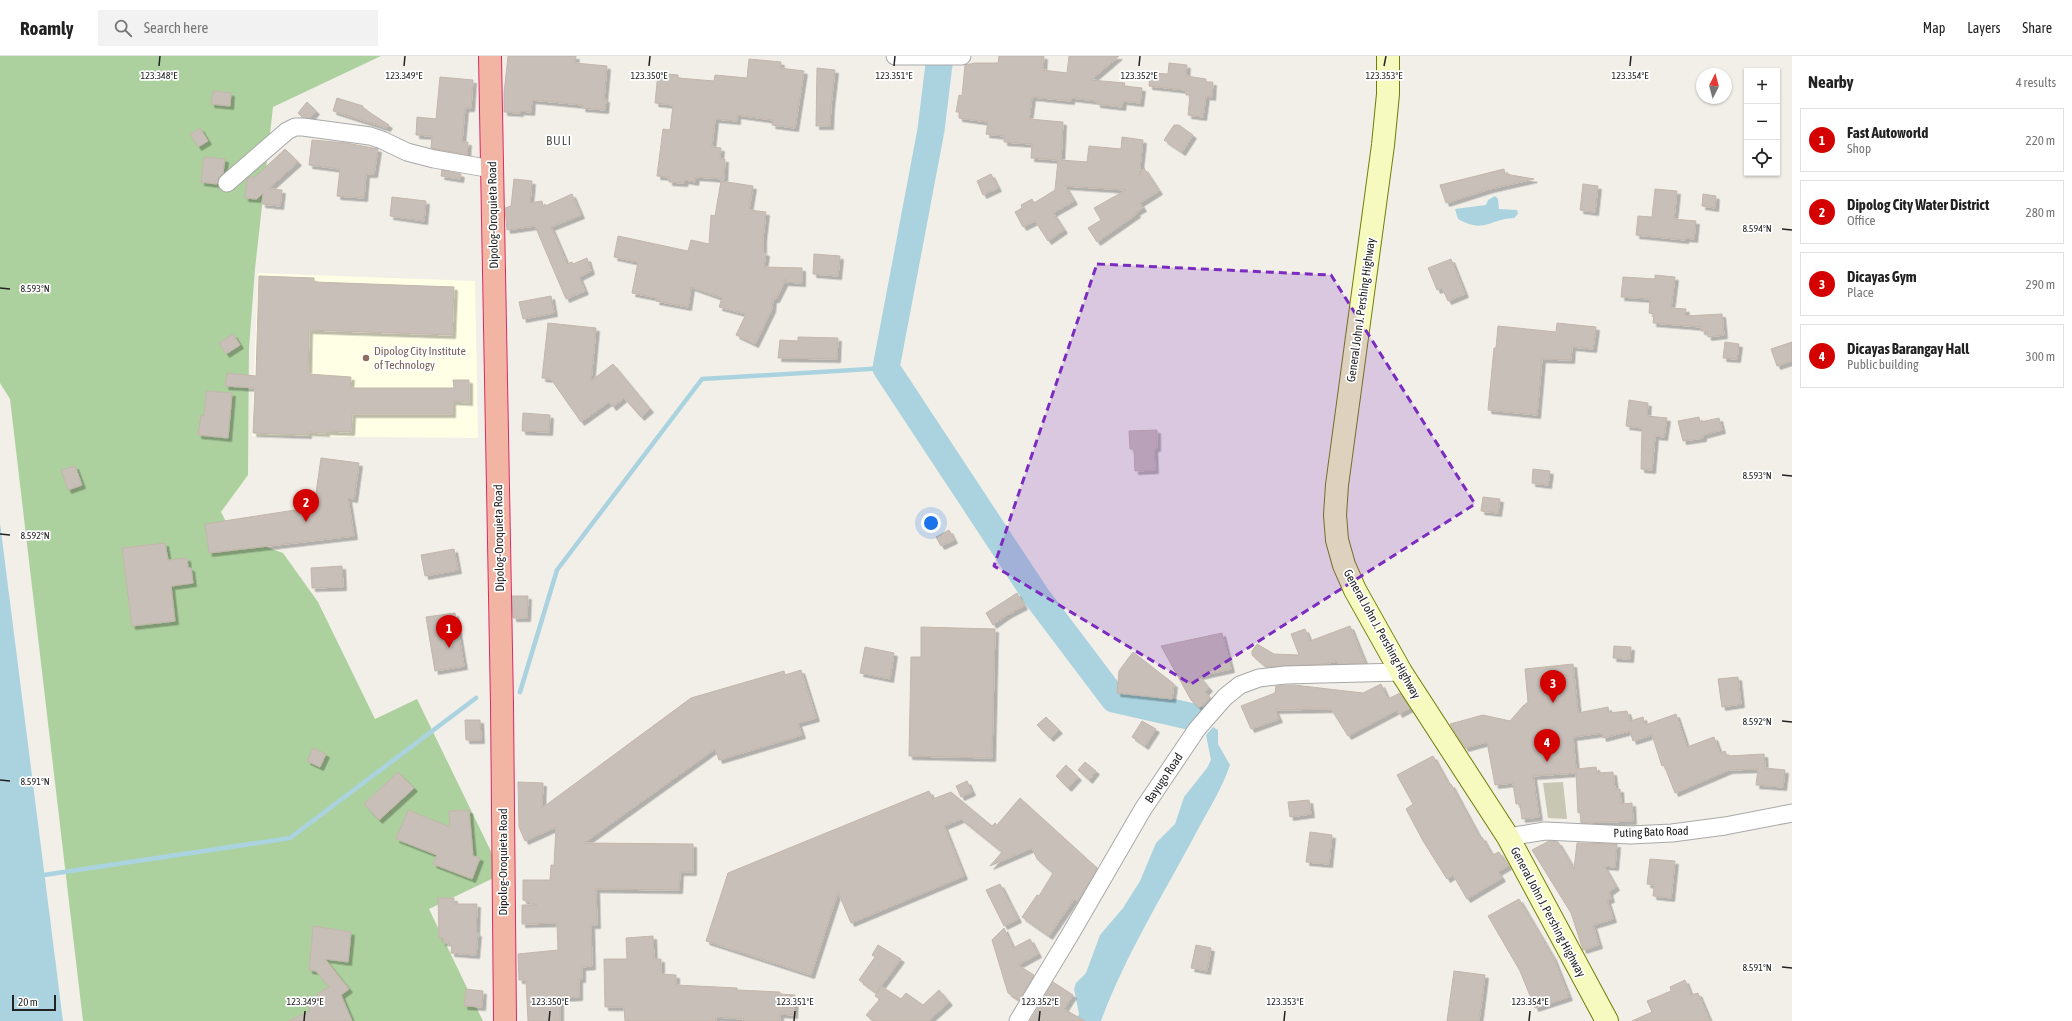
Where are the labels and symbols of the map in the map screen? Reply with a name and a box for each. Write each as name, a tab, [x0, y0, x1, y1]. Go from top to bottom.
north arrow	[1696, 68, 1732, 104]
text: 123.348°E	[141, 70, 178, 81]
text: 123.349°E	[386, 70, 423, 81]
text: 123.350°E	[631, 70, 668, 81]
text: 123.351°E	[876, 70, 913, 81]
text: 123.352°E	[1121, 70, 1158, 81]
text: 123.353°E	[1366, 70, 1403, 81]
text: 123.354°E	[1612, 70, 1649, 81]
district label: BULI	[546, 133, 572, 148]
street label: Dipolog-Oroquieta Road	[485, 161, 501, 269]
text: 8.594°N	[1742, 223, 1772, 234]
street label: General John J. Pershing Highway	[1344, 237, 1378, 383]
text: 8.593°N	[20, 283, 50, 294]
place label: Dipolog City Institute of Technology	[374, 344, 466, 372]
marker: Dipolog City Institute of Technology	[361, 353, 371, 363]
text: 8.593°N	[1742, 470, 1772, 481]
street label: Dipolog-Oroquieta Road	[491, 484, 507, 592]
pin: 2	[293, 489, 319, 522]
your location	[921, 513, 941, 533]
text: 8.592°N	[20, 530, 50, 541]
street label: General John J. Pershing Highway	[1341, 567, 1423, 701]
pin: 1	[436, 615, 462, 648]
pin: 3	[1540, 670, 1566, 703]
text: 8.592°N	[1742, 716, 1772, 727]
pin: 4	[1534, 729, 1560, 762]
street label: Bayugo Road	[1142, 750, 1186, 806]
text: 8.591°N	[20, 776, 50, 787]
street label: Dipolog-Oroquieta Road	[496, 808, 510, 916]
street label: Puting Bato Road	[1613, 824, 1689, 840]
street label: General John J. Pershing Highway	[1508, 845, 1588, 980]
text: 8.591°N	[1742, 962, 1772, 973]
scale bar	[12, 993, 56, 1012]
text: 123.349°E	[287, 996, 324, 1007]
text: 123.350°E	[532, 996, 569, 1007]
text: 123.351°E	[777, 996, 814, 1007]
text: 123.352°E	[1022, 996, 1059, 1007]
text: 123.353°E	[1267, 996, 1304, 1007]
text: 123.354°E	[1512, 996, 1549, 1007]

